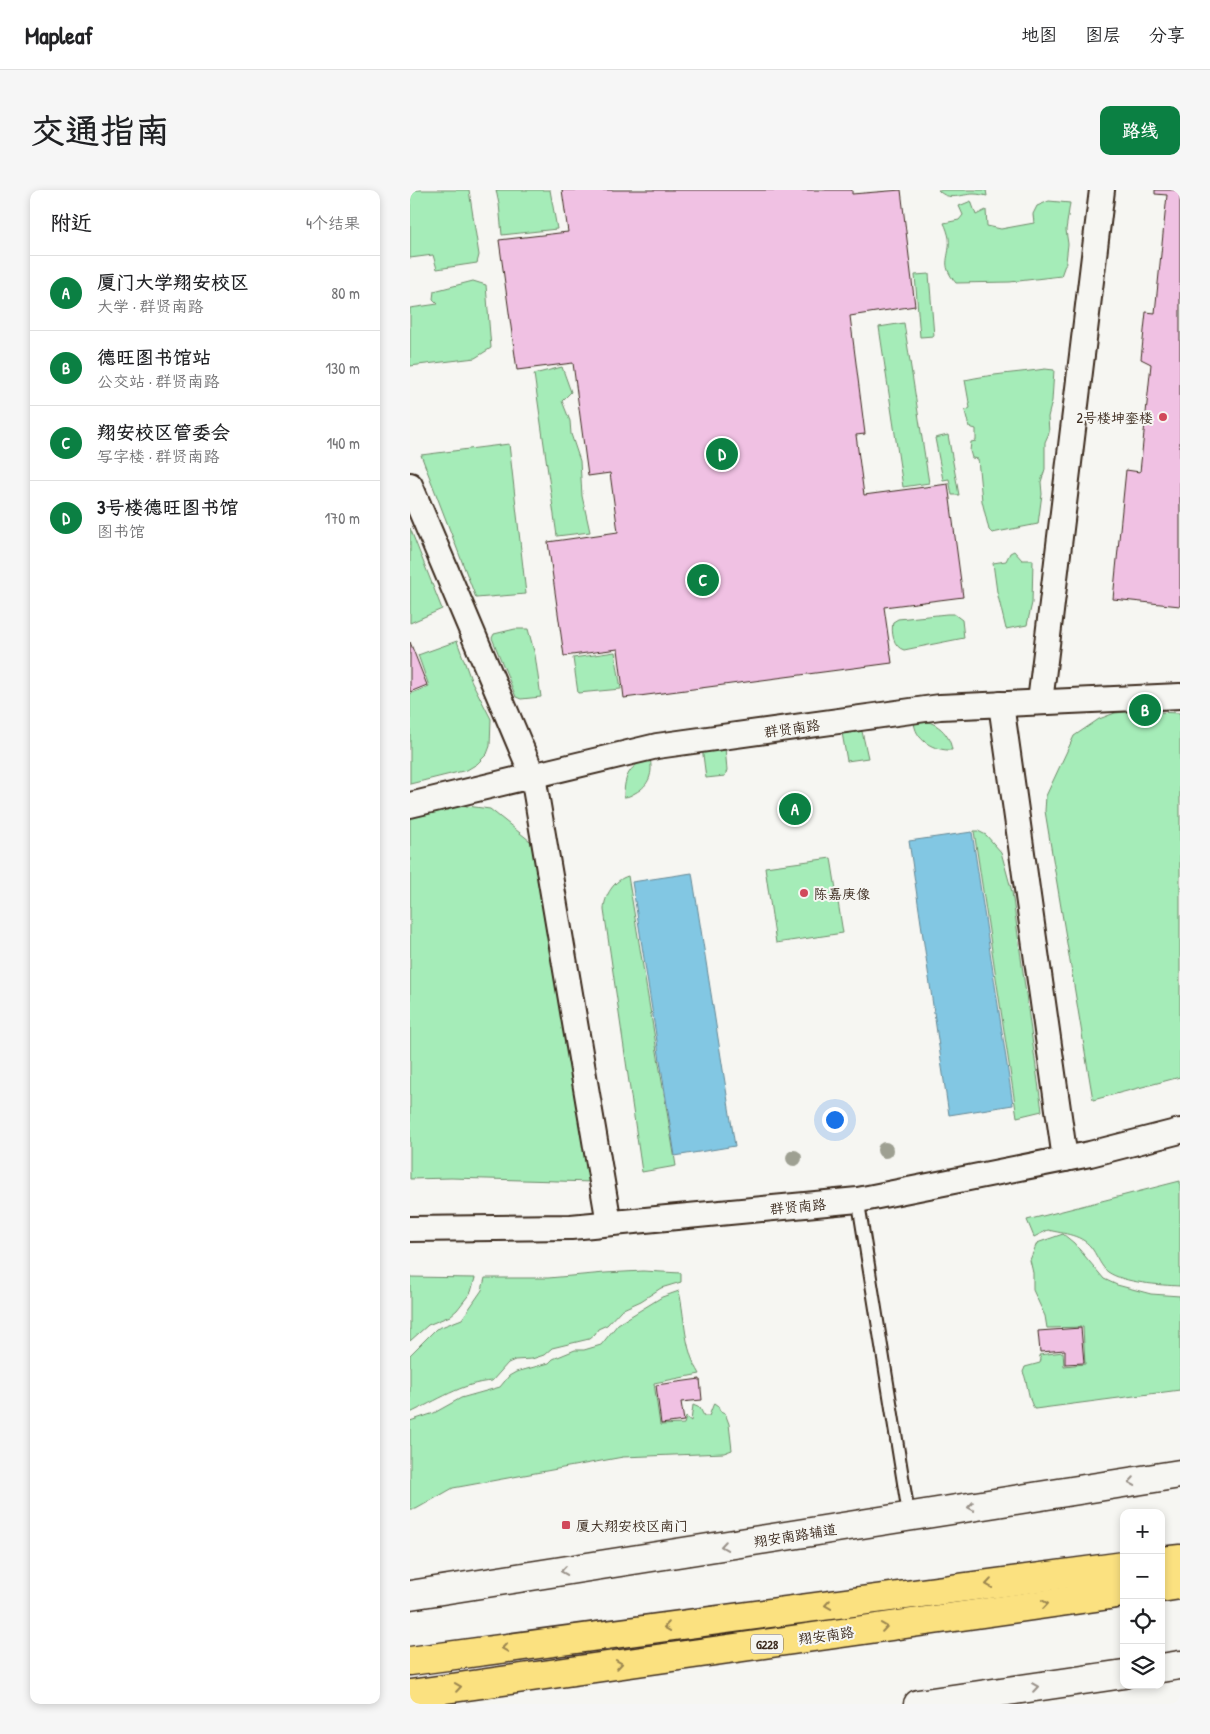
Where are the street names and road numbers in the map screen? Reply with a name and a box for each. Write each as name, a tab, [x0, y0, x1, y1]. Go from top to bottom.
street label: 群贤南路	[763, 715, 821, 741]
street label: 群贤南路	[769, 1194, 827, 1218]
street label: 翔安南路辅道	[752, 1519, 838, 1551]
street label: 翔安南路	[797, 1622, 855, 1648]
road number: G228	[751, 1635, 783, 1654]

